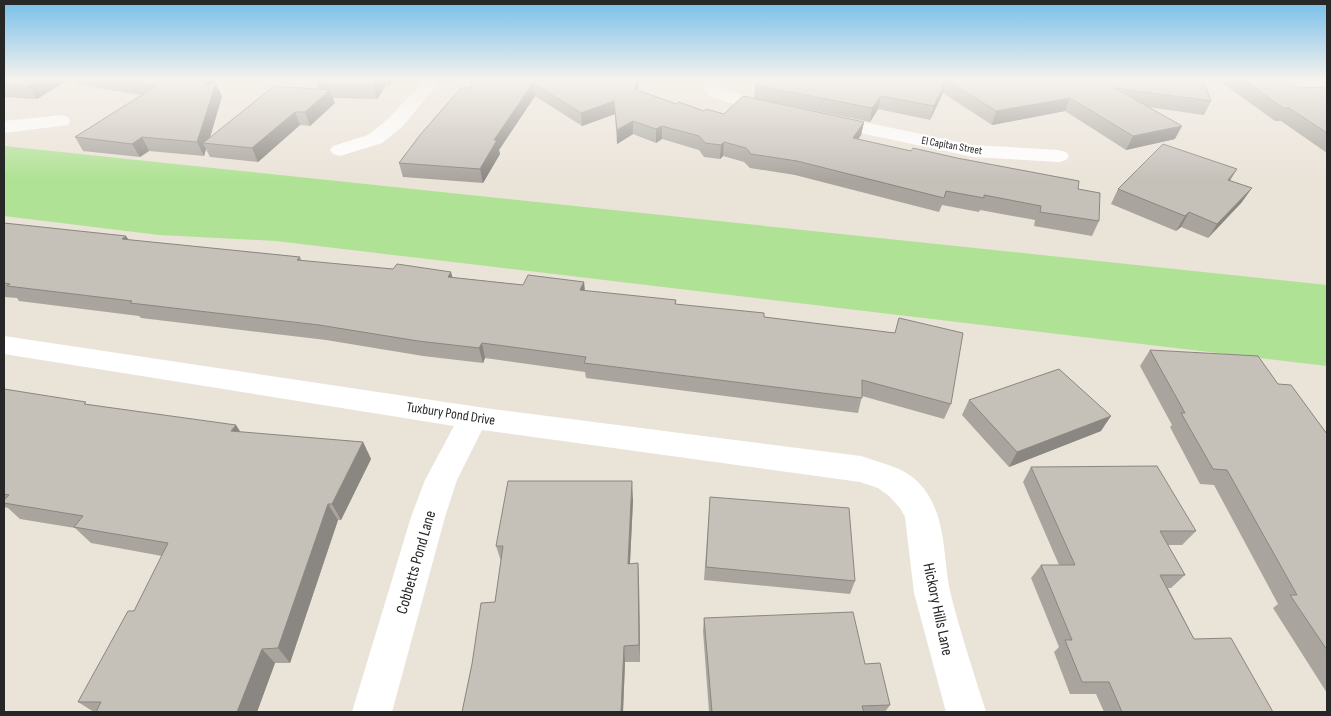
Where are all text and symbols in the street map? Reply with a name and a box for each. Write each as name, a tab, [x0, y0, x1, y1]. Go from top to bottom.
street label: El Capitan Street	[920, 134, 984, 157]
street label: Tuxbury Pond Drive	[405, 398, 496, 429]
street label: Cobbetts Pond Lane	[393, 509, 440, 616]
street label: Hickory Hills Lane	[918, 561, 957, 657]

